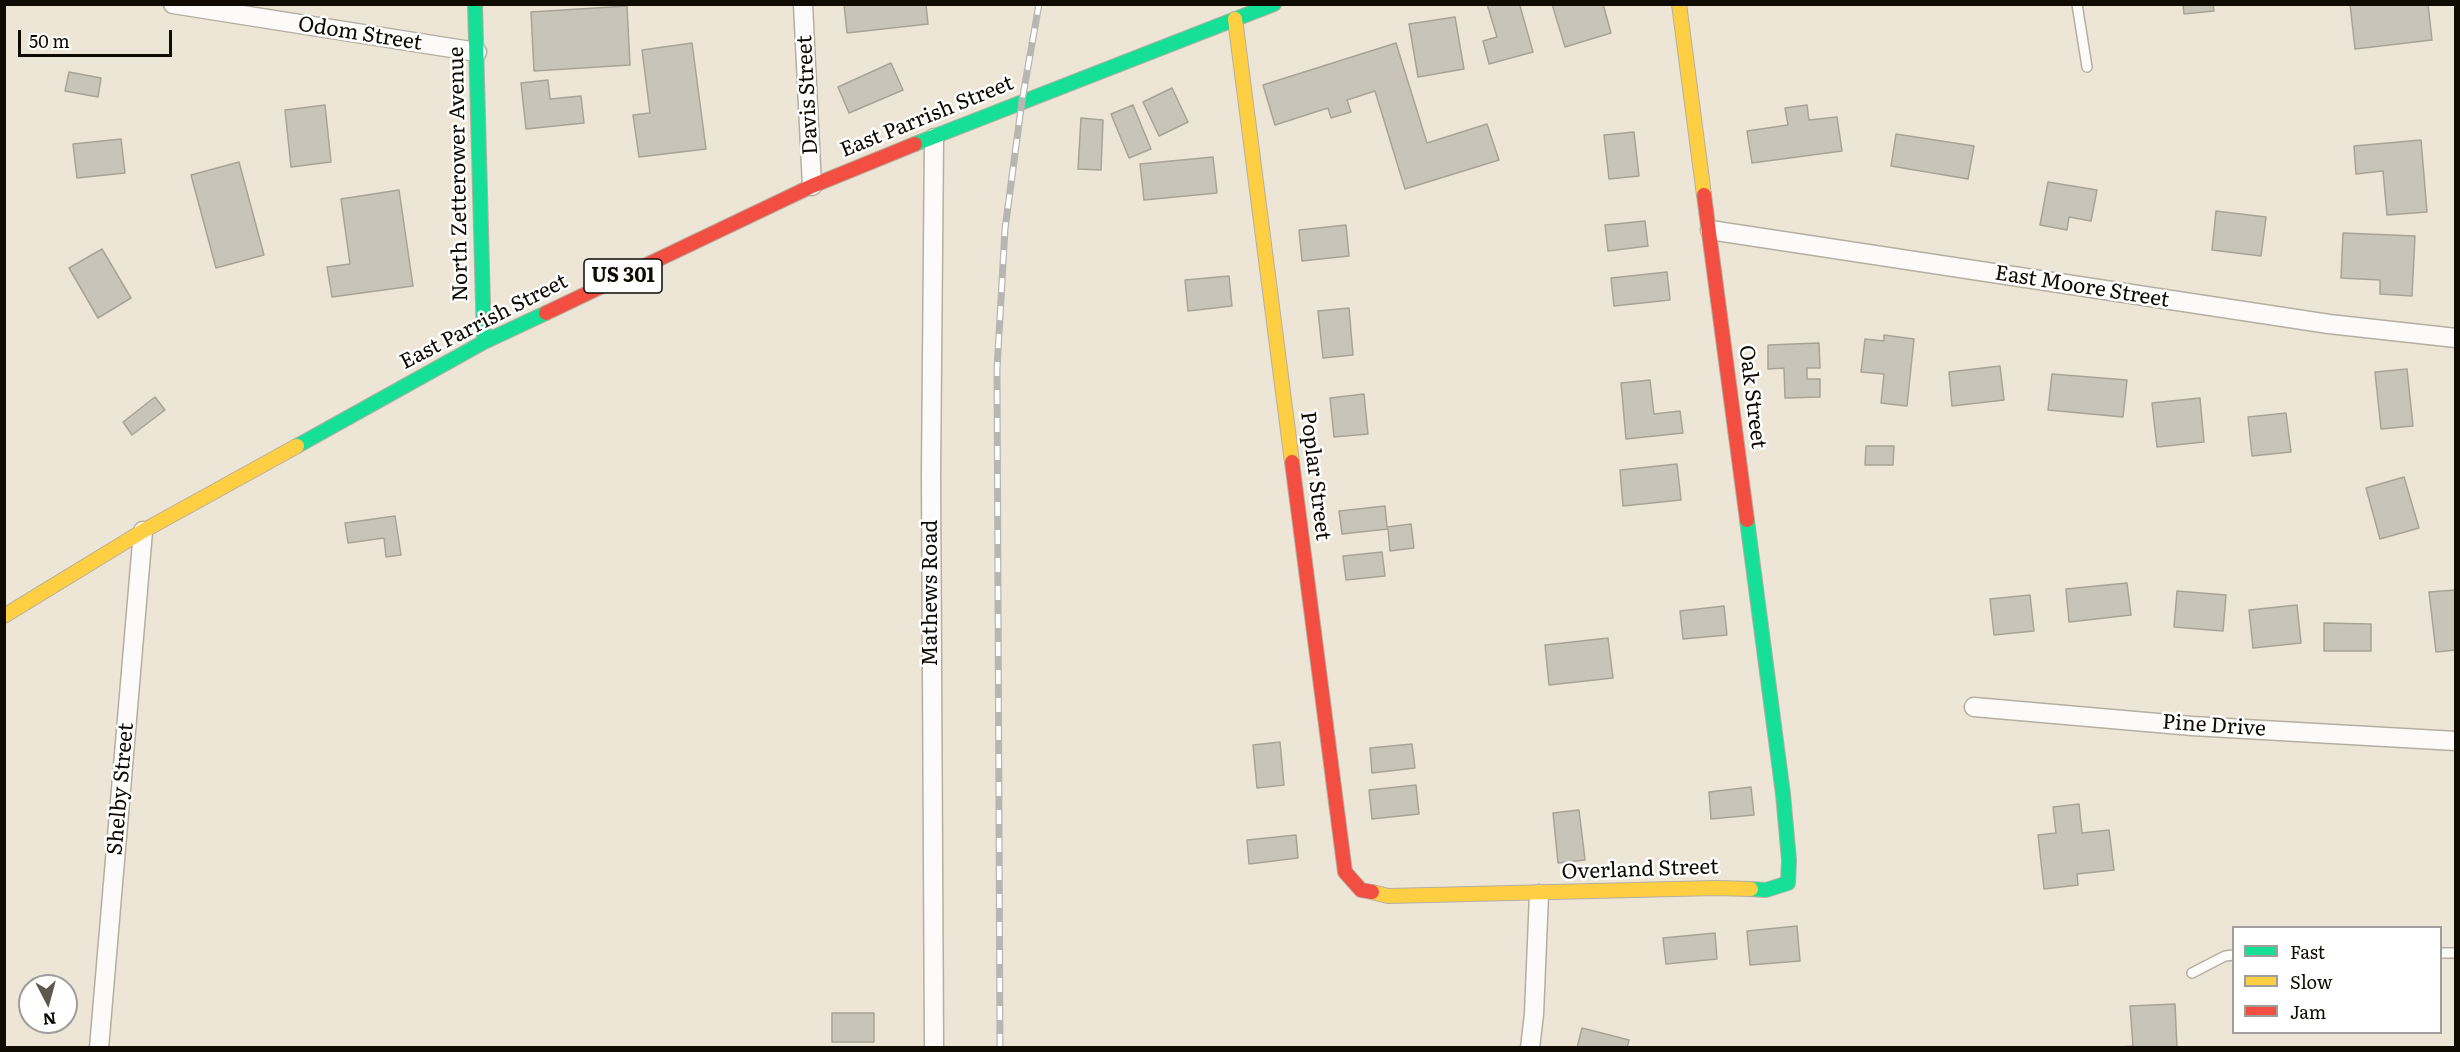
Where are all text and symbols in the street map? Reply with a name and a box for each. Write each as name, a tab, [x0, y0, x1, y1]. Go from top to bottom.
street label: Odom Street	[296, 12, 424, 56]
scale bar	[21, 18, 176, 56]
text: 50 m	[29, 27, 70, 54]
street label: Davis Street	[792, 35, 824, 155]
street label: North Zetterower Avenue	[444, 46, 474, 302]
street label: East Parrish Street	[837, 71, 1017, 163]
road number: US 301	[584, 259, 662, 293]
street label: East Moore Street	[1993, 261, 2171, 313]
street label: East Parrish Street	[396, 269, 572, 375]
street label: Oak Street	[1733, 344, 1771, 450]
street label: Poplar Street	[1295, 410, 1335, 542]
street label: Mathews Road	[918, 520, 944, 666]
street label: Pine Drive	[2161, 710, 2267, 742]
street label: Shelby Street	[103, 722, 139, 856]
street label: Overland Street	[1561, 855, 1719, 885]
legend	[2232, 926, 2442, 1034]
text: Fast	[2290, 938, 2325, 965]
text: Slow	[2290, 968, 2332, 995]
north arrow	[18, 974, 78, 1034]
text: Jam	[2290, 998, 2326, 1025]
text: N	[42, 1007, 58, 1033]

